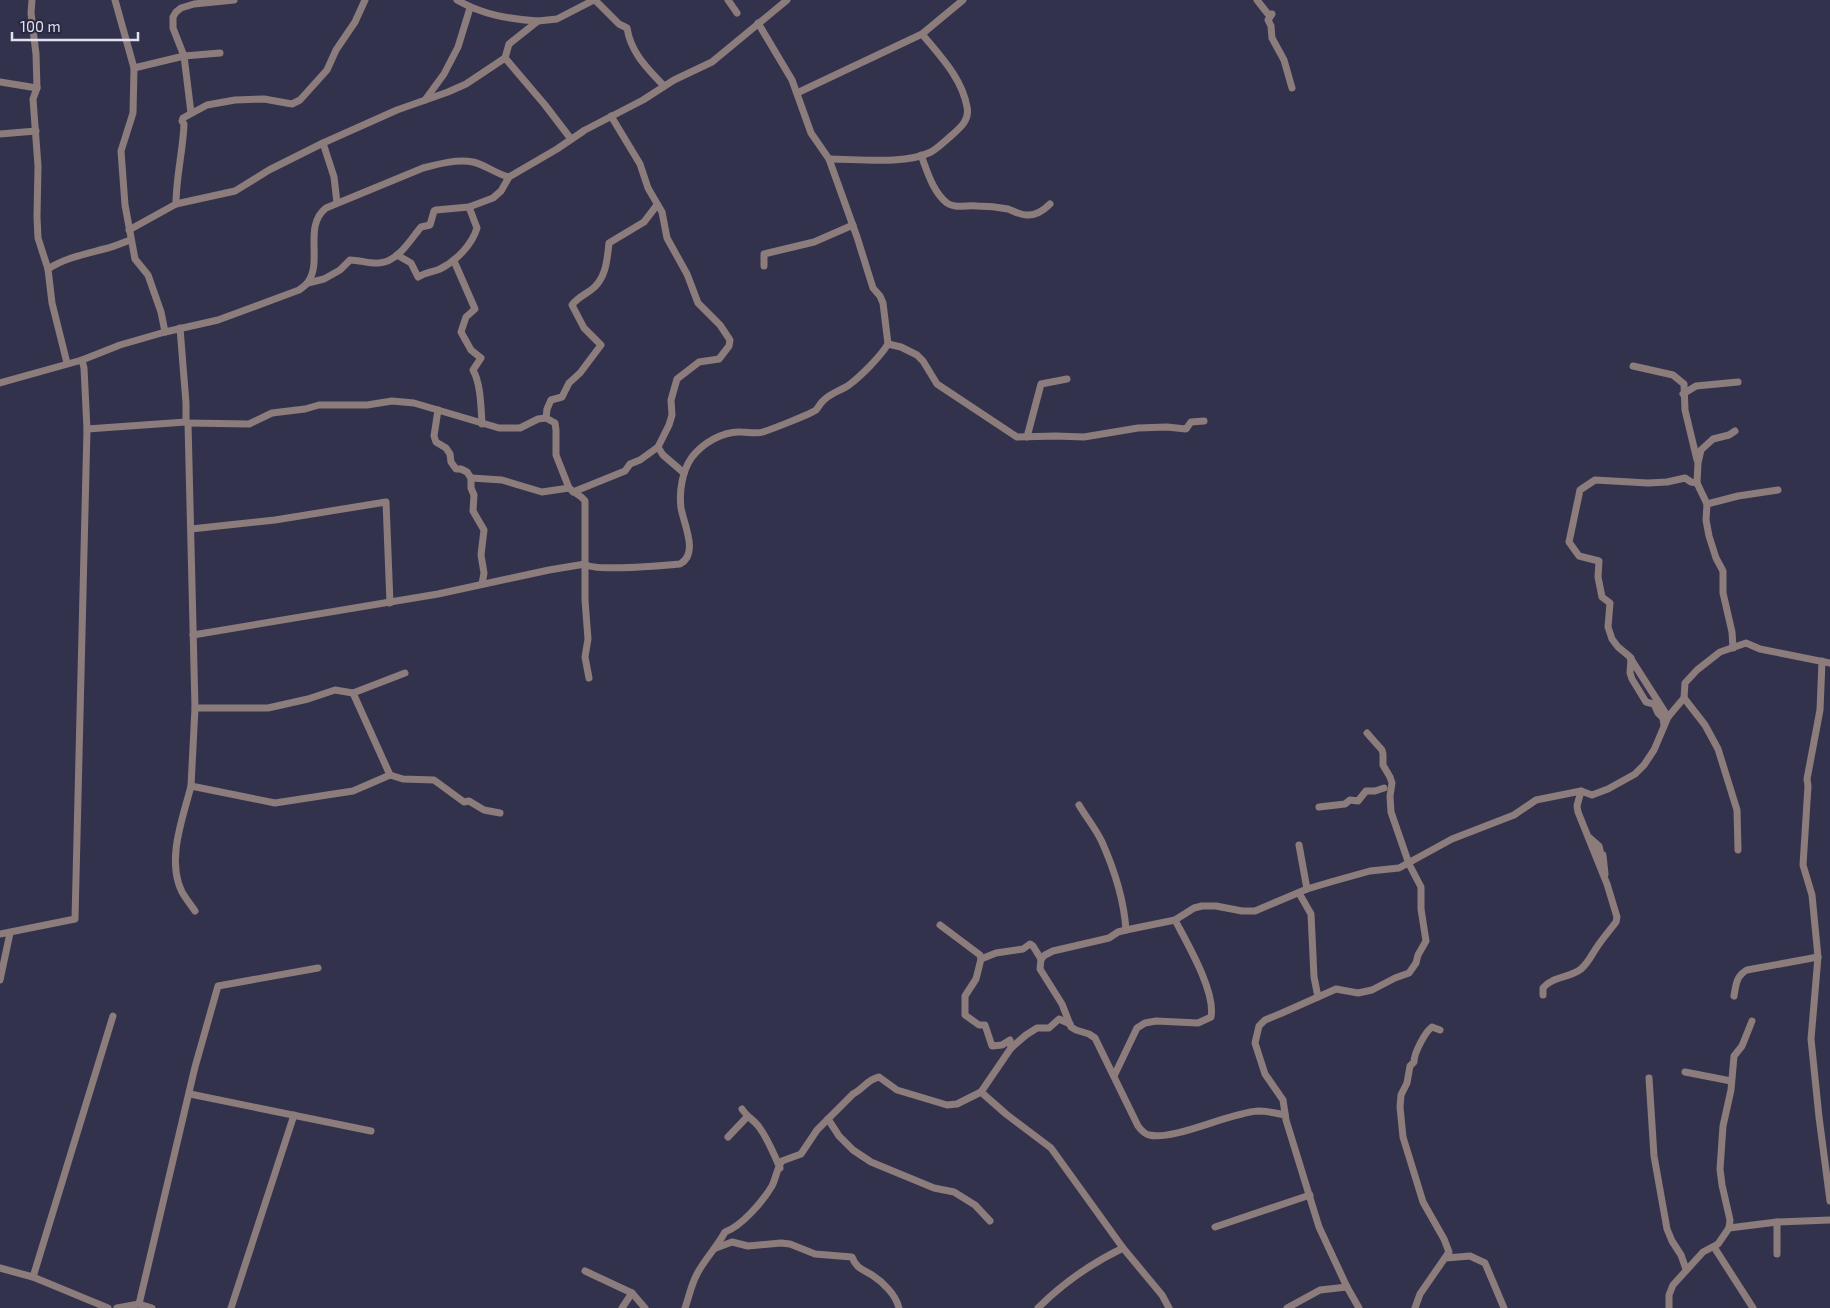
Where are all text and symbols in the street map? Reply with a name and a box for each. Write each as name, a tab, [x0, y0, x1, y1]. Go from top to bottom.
scale bar	[12, 10, 139, 42]
text: 100 m	[20, 17, 61, 35]

